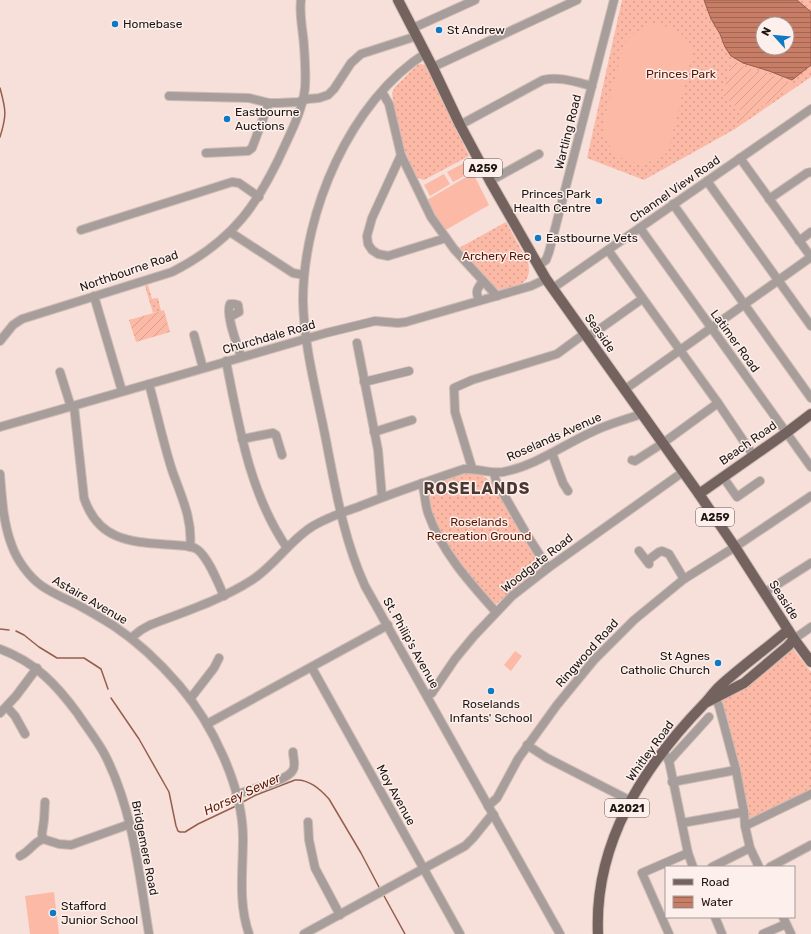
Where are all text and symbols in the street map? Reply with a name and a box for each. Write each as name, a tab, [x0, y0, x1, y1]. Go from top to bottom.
north arrow	[755, 16, 795, 56]
place label: Homebase	[123, 17, 183, 31]
marker: Homebase	[110, 19, 120, 29]
place label: St Andrew	[447, 23, 505, 37]
marker: St Andrew	[434, 25, 444, 35]
text: N	[759, 25, 774, 38]
park label: Princes Park	[646, 67, 717, 81]
street label: Wartling Road	[552, 93, 584, 171]
place label: Eastbourne Auctions	[235, 105, 300, 133]
marker: Eastbourne Auctions	[222, 114, 232, 124]
street label: Channel View Road	[627, 153, 723, 225]
road number: A259	[464, 159, 502, 177]
place label: Princes Park Health Centre	[513, 187, 592, 215]
marker: Princes Park Health Centre	[594, 196, 604, 206]
place label: Eastbourne Vets	[546, 231, 638, 245]
marker: Eastbourne Vets	[533, 233, 543, 243]
street label: Northbourne Road	[78, 248, 180, 294]
park label: Archery Rec	[462, 249, 530, 263]
street label: Latimer Road	[708, 307, 762, 375]
street label: Seaside	[582, 311, 618, 355]
street label: Churchdale Road	[221, 317, 317, 357]
street label: Roselands Avenue	[504, 410, 604, 464]
street label: Beach Road	[717, 418, 779, 468]
district label: ROSELANDS	[424, 479, 530, 498]
road number: A259	[696, 508, 734, 526]
park label: Roselands Recreation Ground	[427, 515, 531, 543]
street label: Woodgate Road	[498, 531, 576, 595]
street label: Astaire Avenue	[50, 573, 130, 627]
street label: Seaside	[766, 578, 802, 622]
street label: St. Philip's Avenue	[380, 595, 442, 691]
street label: Ringwood Road	[553, 616, 621, 690]
place label: St Agnes Catholic Church	[620, 649, 710, 677]
marker: St Agnes Catholic Church	[713, 658, 723, 668]
marker: Roselands Infants' School	[486, 686, 496, 696]
place label: Roselands Infants' School	[450, 697, 533, 725]
street label: Whitley Road	[623, 718, 677, 784]
street label: Moy Avenue	[374, 762, 419, 828]
water label: Horsey Sewer	[201, 769, 284, 818]
street label: Bridgemere Road	[129, 799, 161, 897]
road number: A2021	[605, 799, 649, 817]
legend	[665, 866, 795, 918]
text: Road	[701, 875, 729, 889]
text: Water	[701, 895, 733, 909]
place label: Stafford Junior School	[61, 899, 138, 927]
marker: Stafford Junior School	[48, 908, 58, 918]

